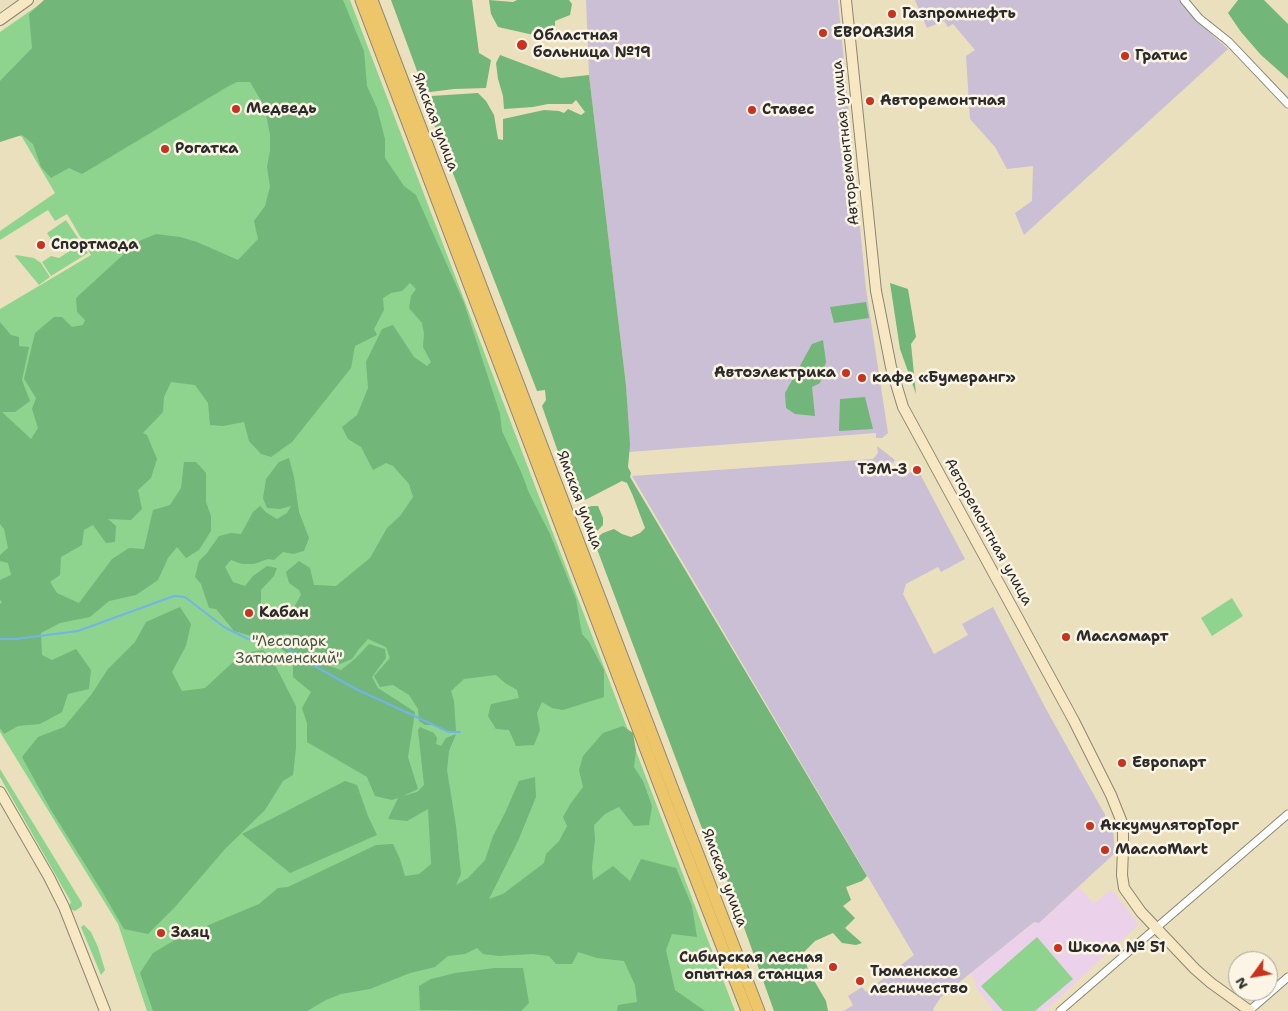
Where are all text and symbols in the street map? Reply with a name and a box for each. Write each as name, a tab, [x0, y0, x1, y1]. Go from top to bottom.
place label: Газпромнефть	[902, 5, 1016, 23]
marker: Газпромнефть	[886, 8, 898, 20]
place label: ЕВРОАЗИЯ	[833, 24, 914, 42]
place label: Областная больница №19	[533, 27, 651, 62]
marker: ЕВРОАЗИЯ	[817, 27, 829, 39]
marker: Областная больница №19	[515, 38, 529, 52]
place label: Гратис	[1135, 47, 1188, 65]
marker: Гратис	[1119, 50, 1131, 62]
street label: Авторемонтная улица	[828, 60, 864, 226]
street label: Ямская улица	[408, 70, 462, 174]
place label: Авторемонтная	[880, 92, 1006, 110]
marker: Авторемонтная	[864, 95, 876, 107]
place label: Медведь	[246, 100, 316, 118]
place label: Ставес	[762, 101, 814, 119]
marker: Медведь	[230, 103, 242, 115]
marker: Ставес	[746, 104, 758, 116]
place label: Рогатка	[175, 140, 239, 158]
marker: Рогатка	[159, 143, 171, 155]
place label: Спортмода	[51, 236, 138, 254]
marker: Спортмода	[35, 239, 47, 251]
place label: Автоэлектрика	[714, 364, 836, 382]
marker: Автоэлектрика	[840, 367, 852, 379]
place label: кафе «Бумеранг»	[872, 369, 1016, 387]
marker: кафе «Бумеранг»	[856, 372, 868, 384]
street label: Ямская улица	[552, 448, 606, 552]
street label: Авторемонтная улица	[940, 455, 1036, 609]
place label: ТЭМ-З	[857, 461, 907, 479]
marker: ТЭМ-З	[911, 464, 923, 476]
place label: Кабан	[259, 604, 309, 622]
marker: Кабан	[243, 607, 255, 619]
place label: Масломарт	[1076, 628, 1169, 646]
marker: Масломарт	[1060, 631, 1072, 643]
park label: "Лесопарк Затюменский"	[235, 633, 343, 668]
place label: Европарт	[1132, 754, 1206, 772]
marker: Европарт	[1116, 757, 1128, 769]
place label: АккумуляторТорг	[1100, 817, 1239, 835]
marker: АккумуляторТорг	[1084, 820, 1096, 832]
street label: Ямская улица	[697, 826, 751, 930]
place label: МаслоMart	[1115, 841, 1208, 859]
marker: МаслоMart	[1099, 844, 1111, 856]
place label: Заяц	[171, 924, 209, 942]
marker: Заяц	[155, 927, 167, 939]
place label: Школа № 51	[1068, 939, 1166, 957]
marker: Школа № 51	[1052, 942, 1064, 954]
place label: Сибирская лесная опытная станция	[679, 949, 823, 984]
north arrow	[1228, 951, 1278, 1001]
marker: Сибирская лесная опытная станция	[827, 961, 839, 973]
place label: Тюменское лесничество	[870, 963, 968, 998]
text: N	[1231, 974, 1252, 993]
marker: Тюменское лесничество	[854, 975, 866, 987]

